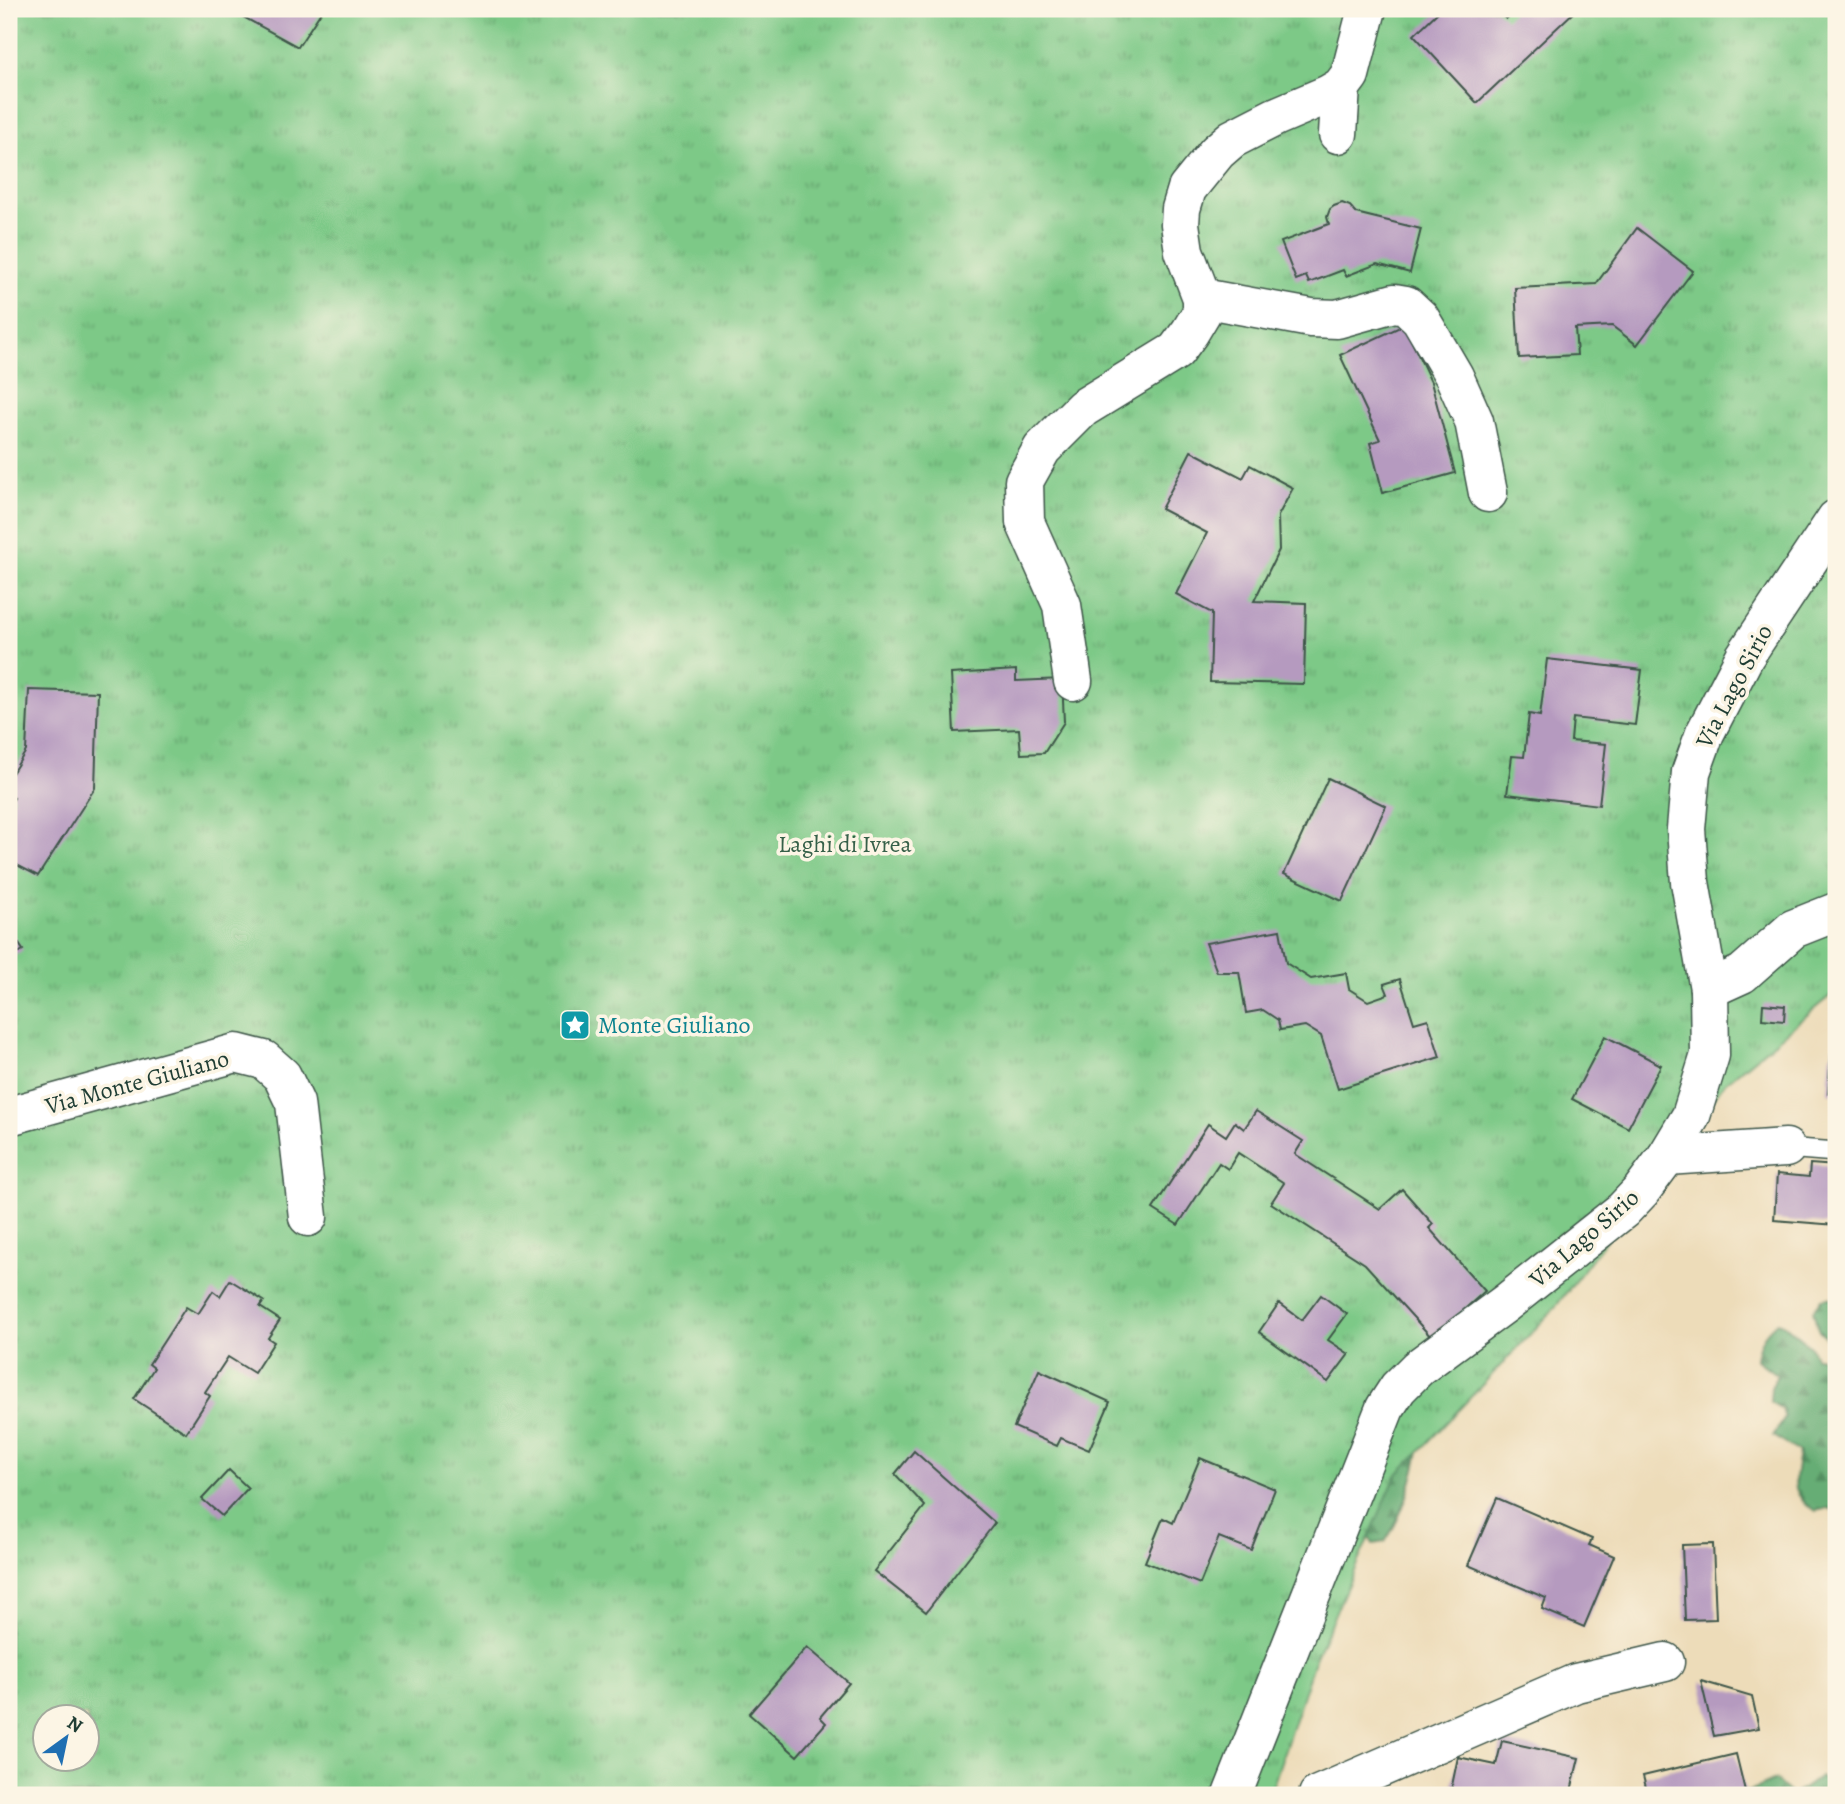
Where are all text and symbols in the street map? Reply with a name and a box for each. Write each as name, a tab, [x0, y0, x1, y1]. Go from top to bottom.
street label: Via Lago Sirio	[1688, 619, 1780, 754]
park label: Laghi di Ivrea	[778, 828, 913, 860]
place icon: Monte Giuliano	[558, 1008, 592, 1042]
place label: Monte Giuliano	[598, 1009, 751, 1041]
street label: Via Monte Giuliano	[41, 1042, 232, 1122]
street label: Via Lago Sirio	[1522, 1181, 1646, 1295]
north arrow	[32, 1702, 102, 1772]
text: N	[62, 1710, 88, 1739]

